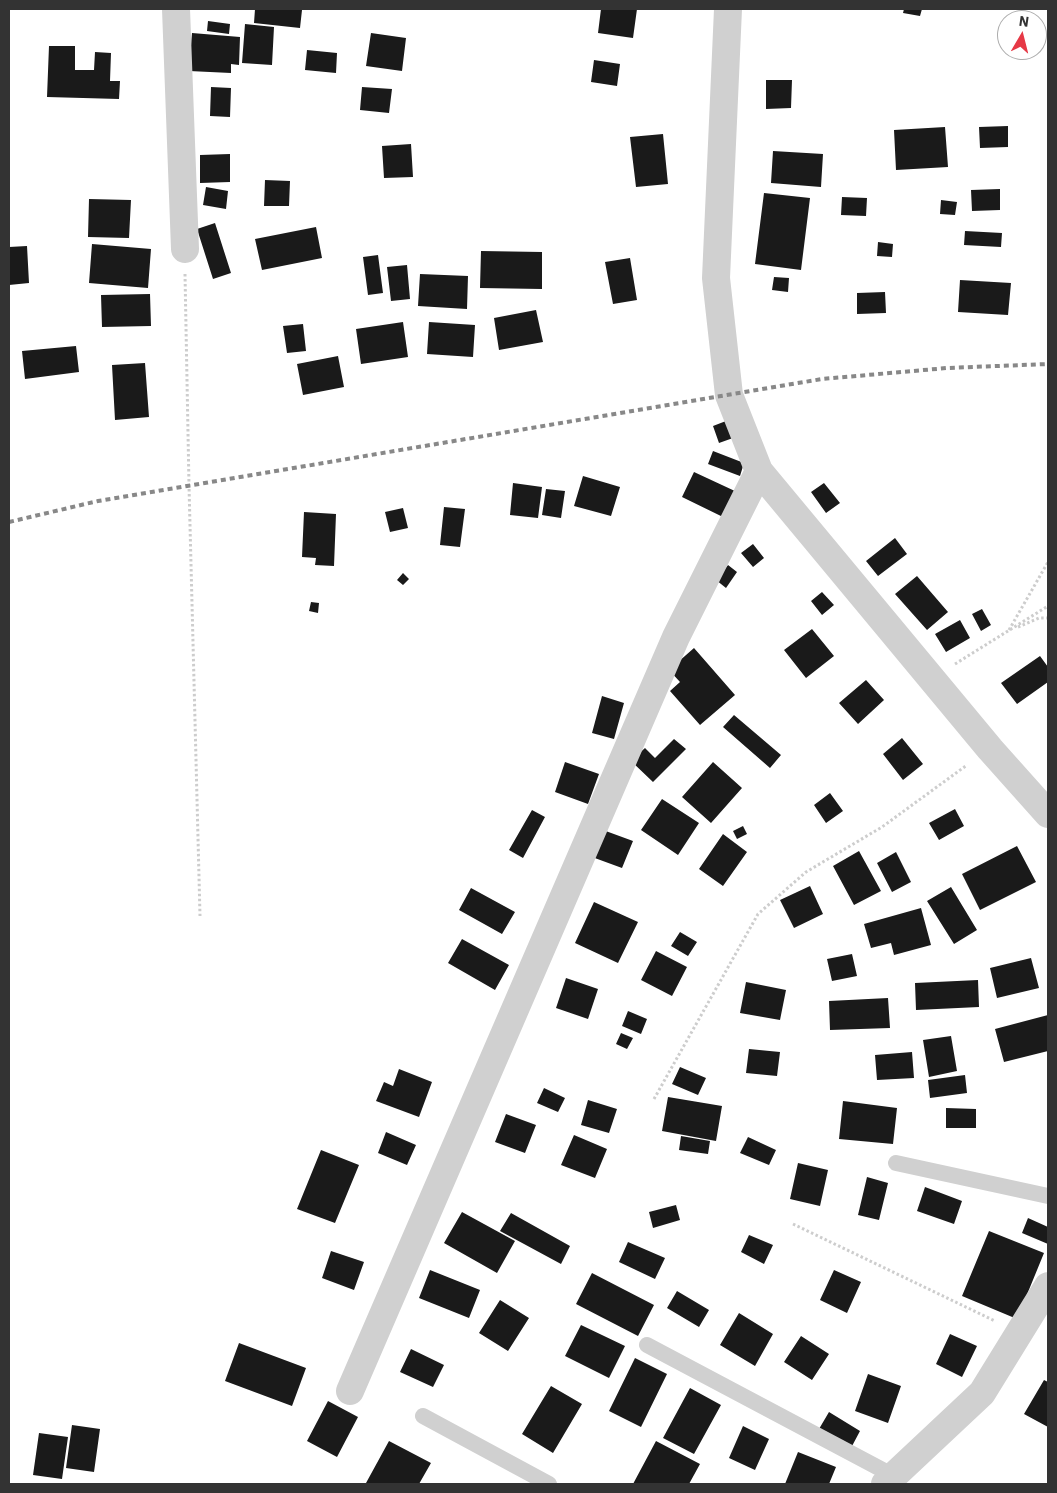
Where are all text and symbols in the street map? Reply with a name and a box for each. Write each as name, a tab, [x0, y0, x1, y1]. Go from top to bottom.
north arrow	[997, 10, 1047, 60]
text: N	[1018, 12, 1030, 31]

